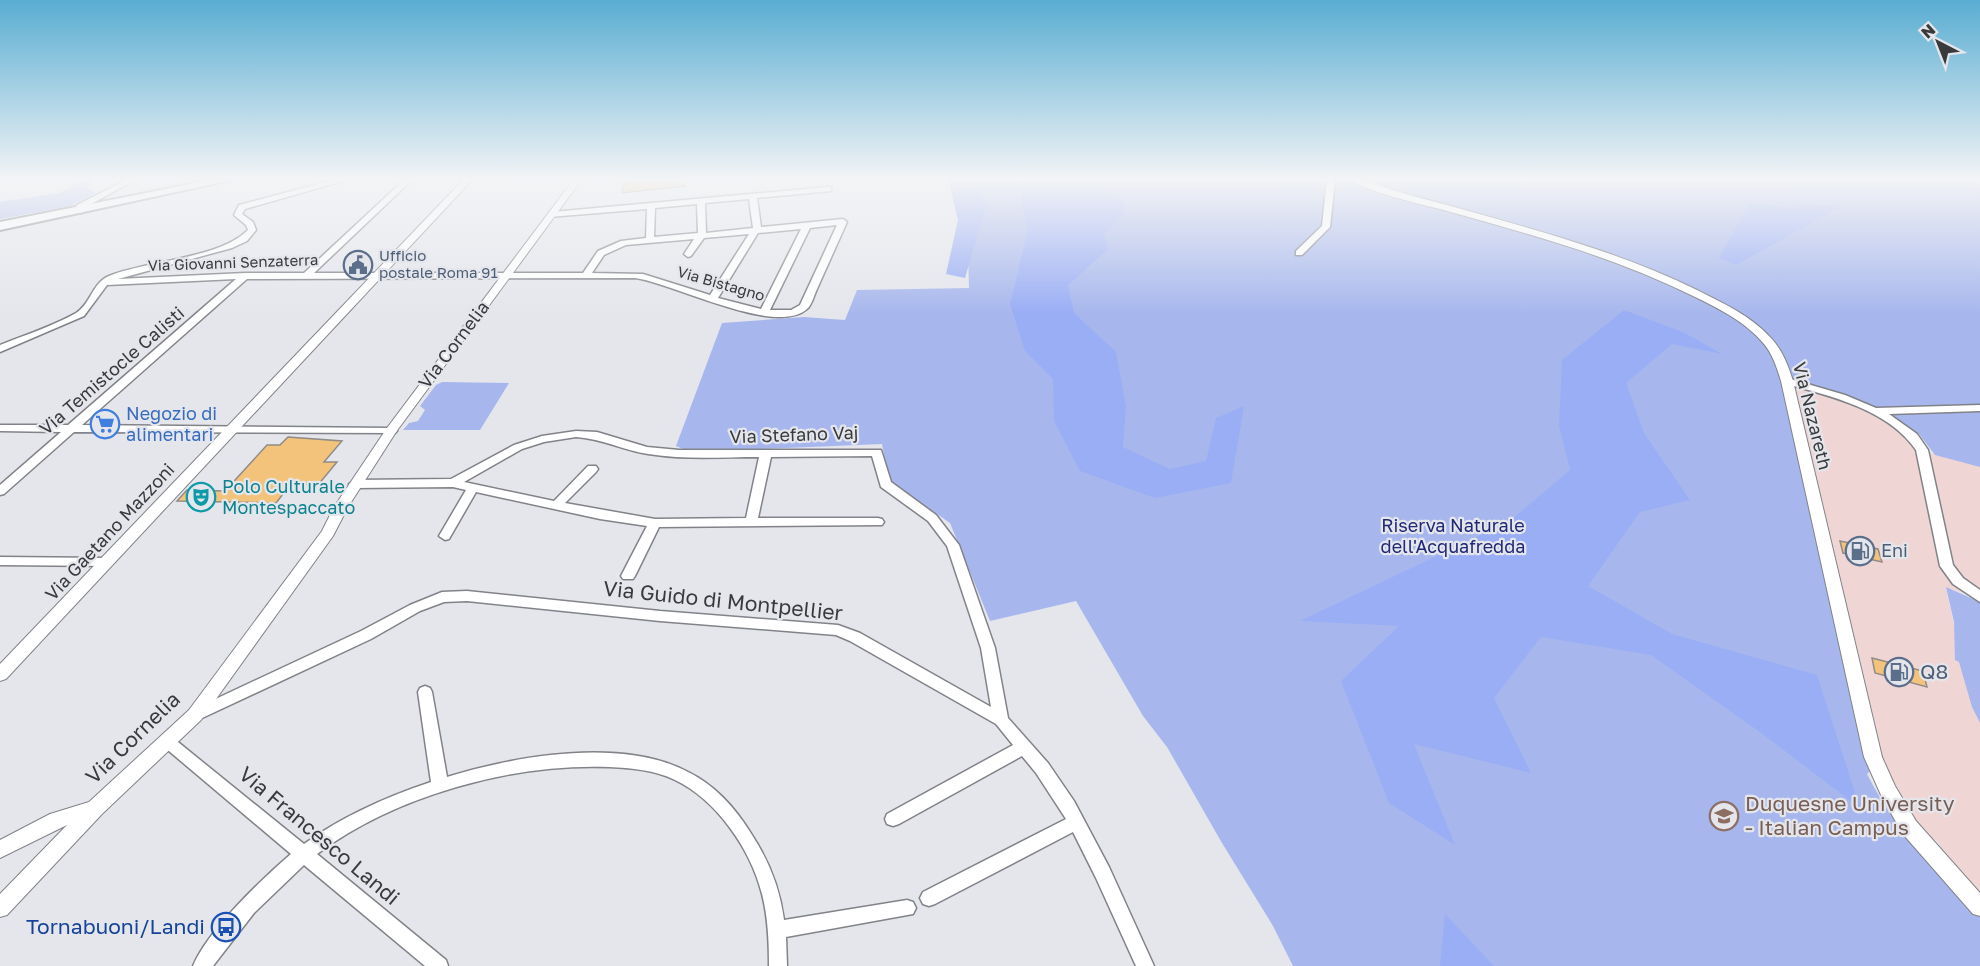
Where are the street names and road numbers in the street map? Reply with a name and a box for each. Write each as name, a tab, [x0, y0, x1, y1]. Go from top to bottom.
street label: Via Giovanni Senzaterra	[147, 250, 318, 274]
street label: Via Bistagno	[675, 262, 767, 304]
street label: Via Cornelia	[413, 296, 493, 393]
street label: Via Temistocle Calisti	[34, 301, 188, 439]
street label: Via Nazareth	[1789, 360, 1837, 472]
street label: Via Stefano Vaj	[729, 421, 859, 447]
street label: Via Gaetano Mazzoni	[40, 458, 179, 604]
street label: Via Guido di Montpellier	[602, 574, 844, 626]
street label: Via Cornelia	[80, 686, 185, 789]
street label: Via Francesco Landi	[234, 760, 405, 910]

